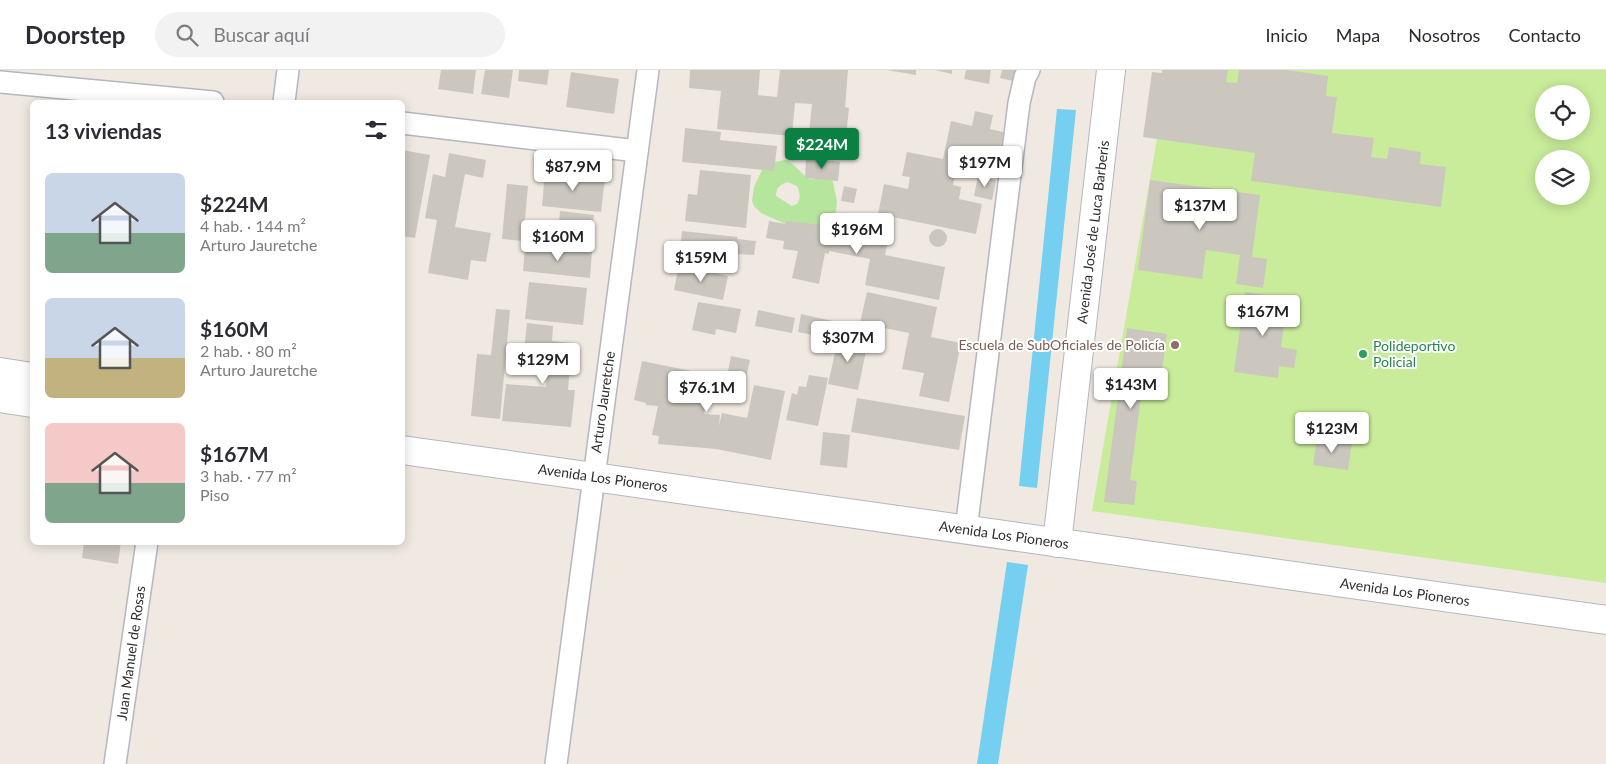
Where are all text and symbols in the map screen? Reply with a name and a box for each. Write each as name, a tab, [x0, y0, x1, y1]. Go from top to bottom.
search box	[155, 12, 505, 57]
text: Doorstep	[25, 20, 125, 49]
icon: search	[173, 21, 201, 49]
text: Buscar aquí	[213, 23, 309, 46]
text: Inicio	[1265, 24, 1308, 46]
text: Mapa	[1336, 24, 1380, 46]
text: Nosotros	[1408, 24, 1480, 46]
text: Contacto	[1508, 24, 1581, 46]
map controls	[1535, 85, 1590, 205]
button: locate	[1535, 85, 1590, 140]
icon: filters	[362, 116, 390, 144]
text: 13 viviendas	[45, 118, 162, 143]
pin: $224M	[787, 128, 857, 170]
text: $224M	[796, 134, 848, 153]
street label: Avenida José de Luca Barberis	[1073, 139, 1112, 325]
pin: $197M	[950, 146, 1020, 188]
pin: $87.9M	[532, 150, 614, 192]
button: layers	[1535, 150, 1590, 205]
text: $197M	[959, 152, 1011, 171]
text: $87.9M	[545, 156, 601, 175]
pin: $137M	[1165, 189, 1235, 231]
text: $224M	[200, 191, 269, 216]
icon: home	[85, 193, 145, 253]
text: $137M	[1174, 195, 1226, 214]
pin: $196M	[822, 212, 892, 255]
text: 4 hab. · 144 m²	[200, 216, 306, 235]
text: $196M	[831, 219, 883, 238]
pin: $160M	[523, 220, 593, 262]
text: $160M	[532, 226, 584, 245]
text: Arturo Jauretche	[200, 235, 317, 254]
pin: $159M	[666, 240, 736, 283]
text: $159M	[675, 247, 727, 266]
pin: $167M	[1228, 294, 1298, 337]
text: $167M	[1237, 301, 1289, 320]
text: $160M	[200, 316, 269, 341]
icon: home	[85, 318, 145, 378]
pin: $307M	[813, 320, 883, 363]
text: $307M	[822, 327, 874, 346]
place label: Escuela de SubOficiales de Policía	[958, 336, 1165, 353]
place label: Polideportivo Policial	[1373, 337, 1455, 370]
marker: Escuela de SubOficiales de Policía	[1169, 339, 1181, 351]
text: 2 hab. · 80 m²	[200, 341, 297, 360]
pin: $129M	[508, 342, 578, 385]
marker: Polideportivo Policial	[1357, 348, 1369, 360]
text: $129M	[517, 349, 569, 368]
street label: Arturo Jauretche	[587, 350, 618, 454]
text: Arturo Jauretche	[200, 360, 317, 379]
pin: $143M	[1096, 368, 1166, 410]
pin: $76.1M	[666, 370, 748, 413]
text: $143M	[1105, 374, 1157, 393]
text: $76.1M	[679, 377, 735, 396]
pin: $123M	[1297, 412, 1367, 454]
text: $123M	[1306, 418, 1358, 437]
text: $167M	[200, 441, 269, 466]
icon: home	[85, 443, 145, 503]
street label: Avenida Los Pioneros	[537, 460, 669, 495]
text: 3 hab. · 77 m²	[200, 466, 297, 485]
text: Piso	[200, 485, 229, 504]
street label: Avenida Los Pioneros	[938, 517, 1070, 552]
street label: Avenida Los Pioneros	[1339, 574, 1471, 609]
street label: Juan Manuel de Rosas	[113, 585, 148, 721]

